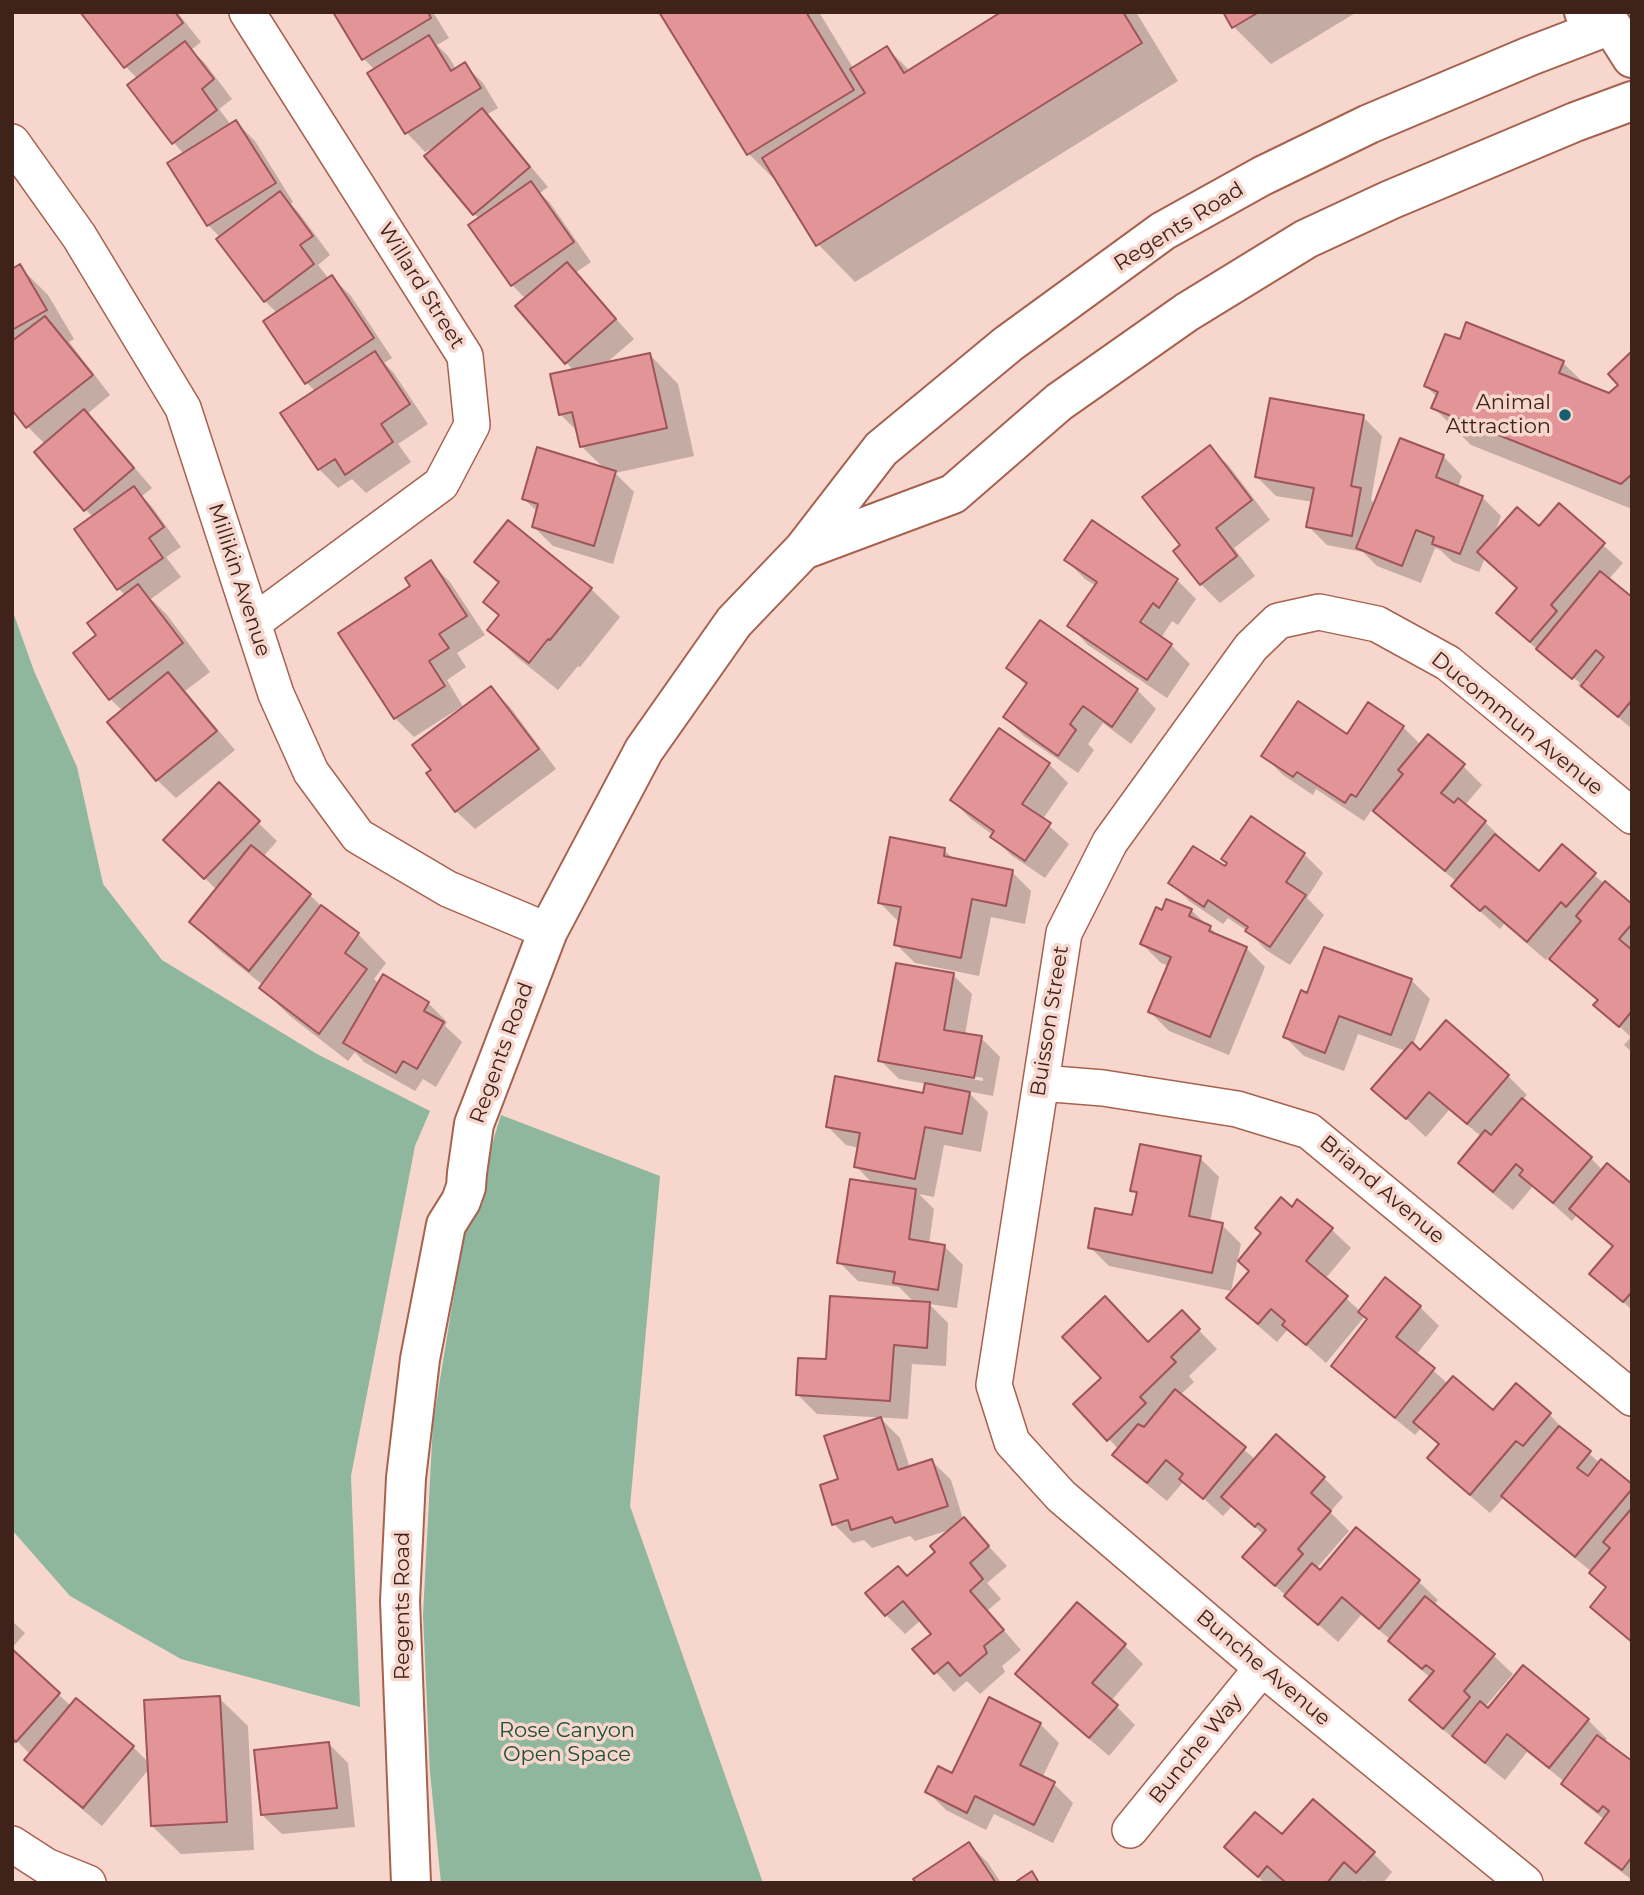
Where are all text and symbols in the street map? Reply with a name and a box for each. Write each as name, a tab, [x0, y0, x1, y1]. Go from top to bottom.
street label: Regents Road	[1109, 177, 1249, 277]
street label: Willard Street	[372, 218, 470, 354]
place label: Animal Attraction	[1446, 390, 1551, 440]
marker: Animal Attraction	[1557, 407, 1573, 423]
street label: Millikin Avenue	[202, 500, 276, 660]
street label: Ducommun Avenue	[1426, 647, 1608, 801]
street label: Buisson Street	[1026, 944, 1074, 1098]
street label: Regents Road	[465, 979, 539, 1127]
street label: Briand Avenue	[1314, 1130, 1450, 1250]
street label: Regents Road	[390, 1532, 416, 1680]
street label: Bunche Avenue	[1191, 1605, 1335, 1731]
street label: Bunche Way	[1144, 1689, 1248, 1809]
park label: Rose Canyon Open Space	[499, 1718, 635, 1768]

